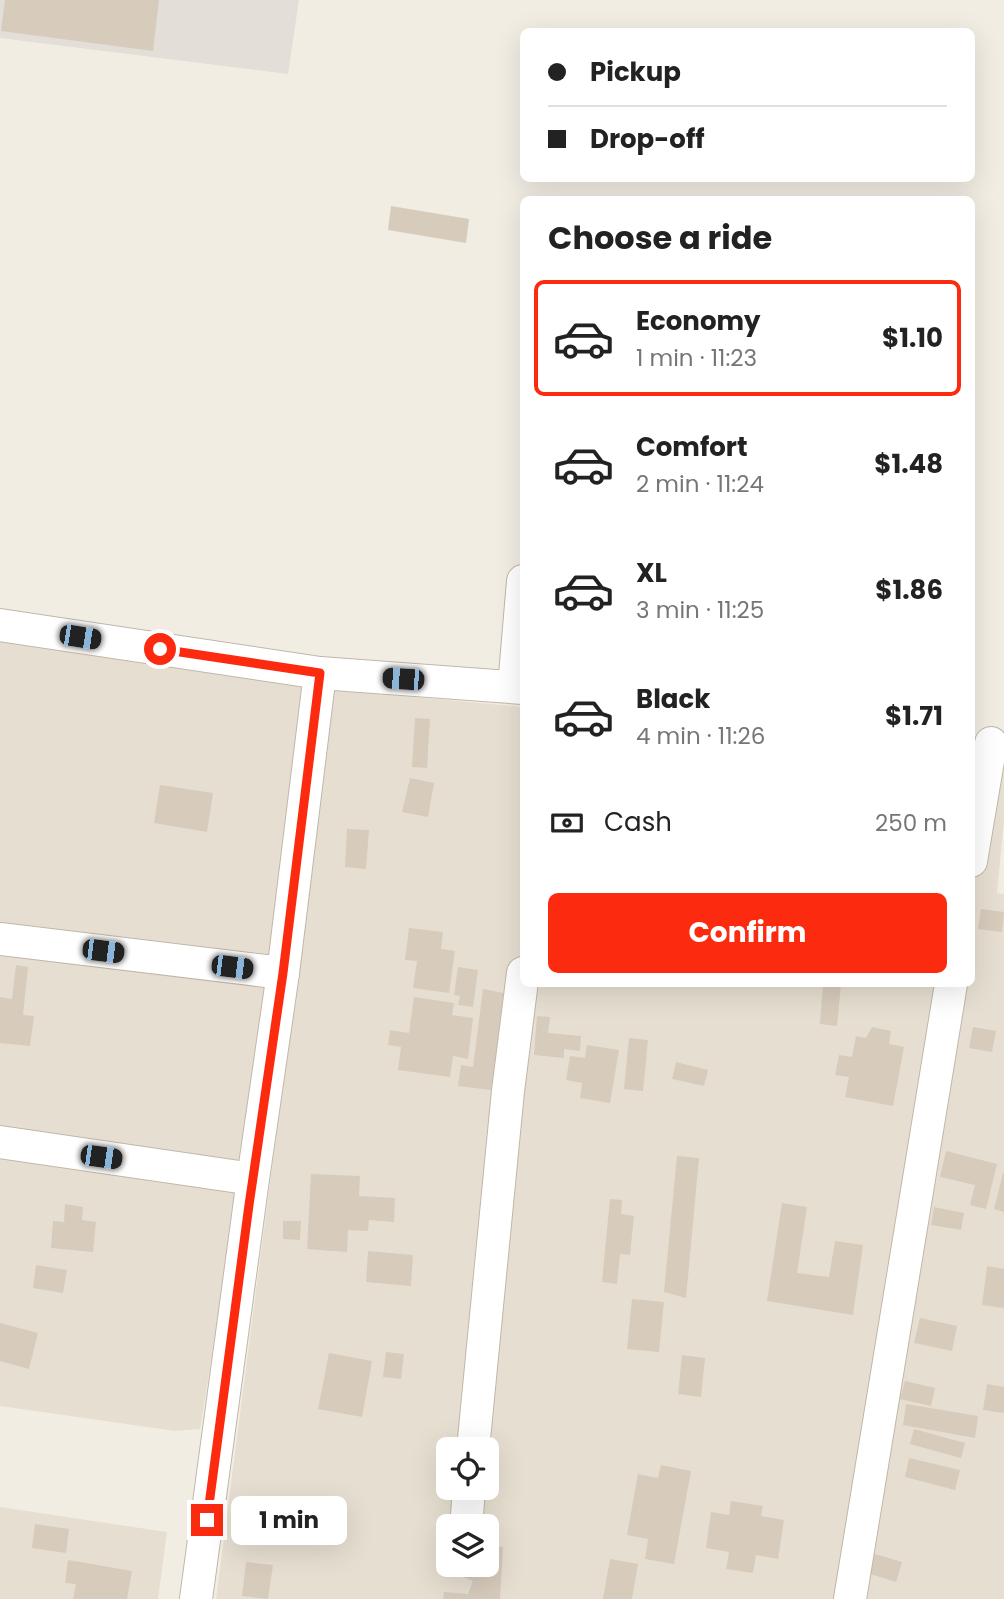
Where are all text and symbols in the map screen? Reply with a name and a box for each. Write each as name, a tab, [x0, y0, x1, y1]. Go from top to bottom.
text: Pickup	[590, 54, 681, 90]
text: Drop-off	[590, 121, 705, 157]
text: Choose a ride	[548, 215, 772, 260]
text: Economy	[636, 303, 760, 339]
icon: car	[552, 307, 615, 370]
text: $1.10	[882, 320, 943, 356]
text: 1 min · 11:23	[636, 342, 757, 374]
text: Comfort	[636, 429, 748, 465]
icon: car	[552, 433, 615, 496]
text: $1.48	[874, 446, 943, 482]
text: 2 min · 11:24	[636, 468, 764, 500]
text: XL	[636, 555, 667, 591]
icon: car	[552, 559, 615, 622]
text: $1.86	[875, 572, 943, 608]
text: 3 min · 11:25	[636, 594, 764, 626]
car	[58, 623, 103, 651]
route start	[144, 633, 176, 665]
car	[382, 667, 425, 691]
text: Black	[636, 681, 710, 717]
icon: car	[552, 685, 615, 748]
text: $1.71	[885, 698, 943, 734]
text: 4 min · 11:26	[636, 720, 765, 752]
icon: cash	[548, 804, 586, 842]
text: Cash	[604, 804, 672, 840]
text: 250 m	[875, 807, 947, 839]
button: Confirm	[548, 893, 947, 973]
car	[81, 938, 126, 964]
car	[210, 954, 255, 980]
car	[79, 1144, 124, 1170]
map controls	[436, 1437, 499, 1577]
button: locate	[436, 1437, 499, 1500]
callout: 1 min	[232, 1496, 347, 1544]
route end	[191, 1504, 223, 1536]
text: 1 min	[259, 1504, 319, 1536]
button: layers	[436, 1514, 499, 1577]

